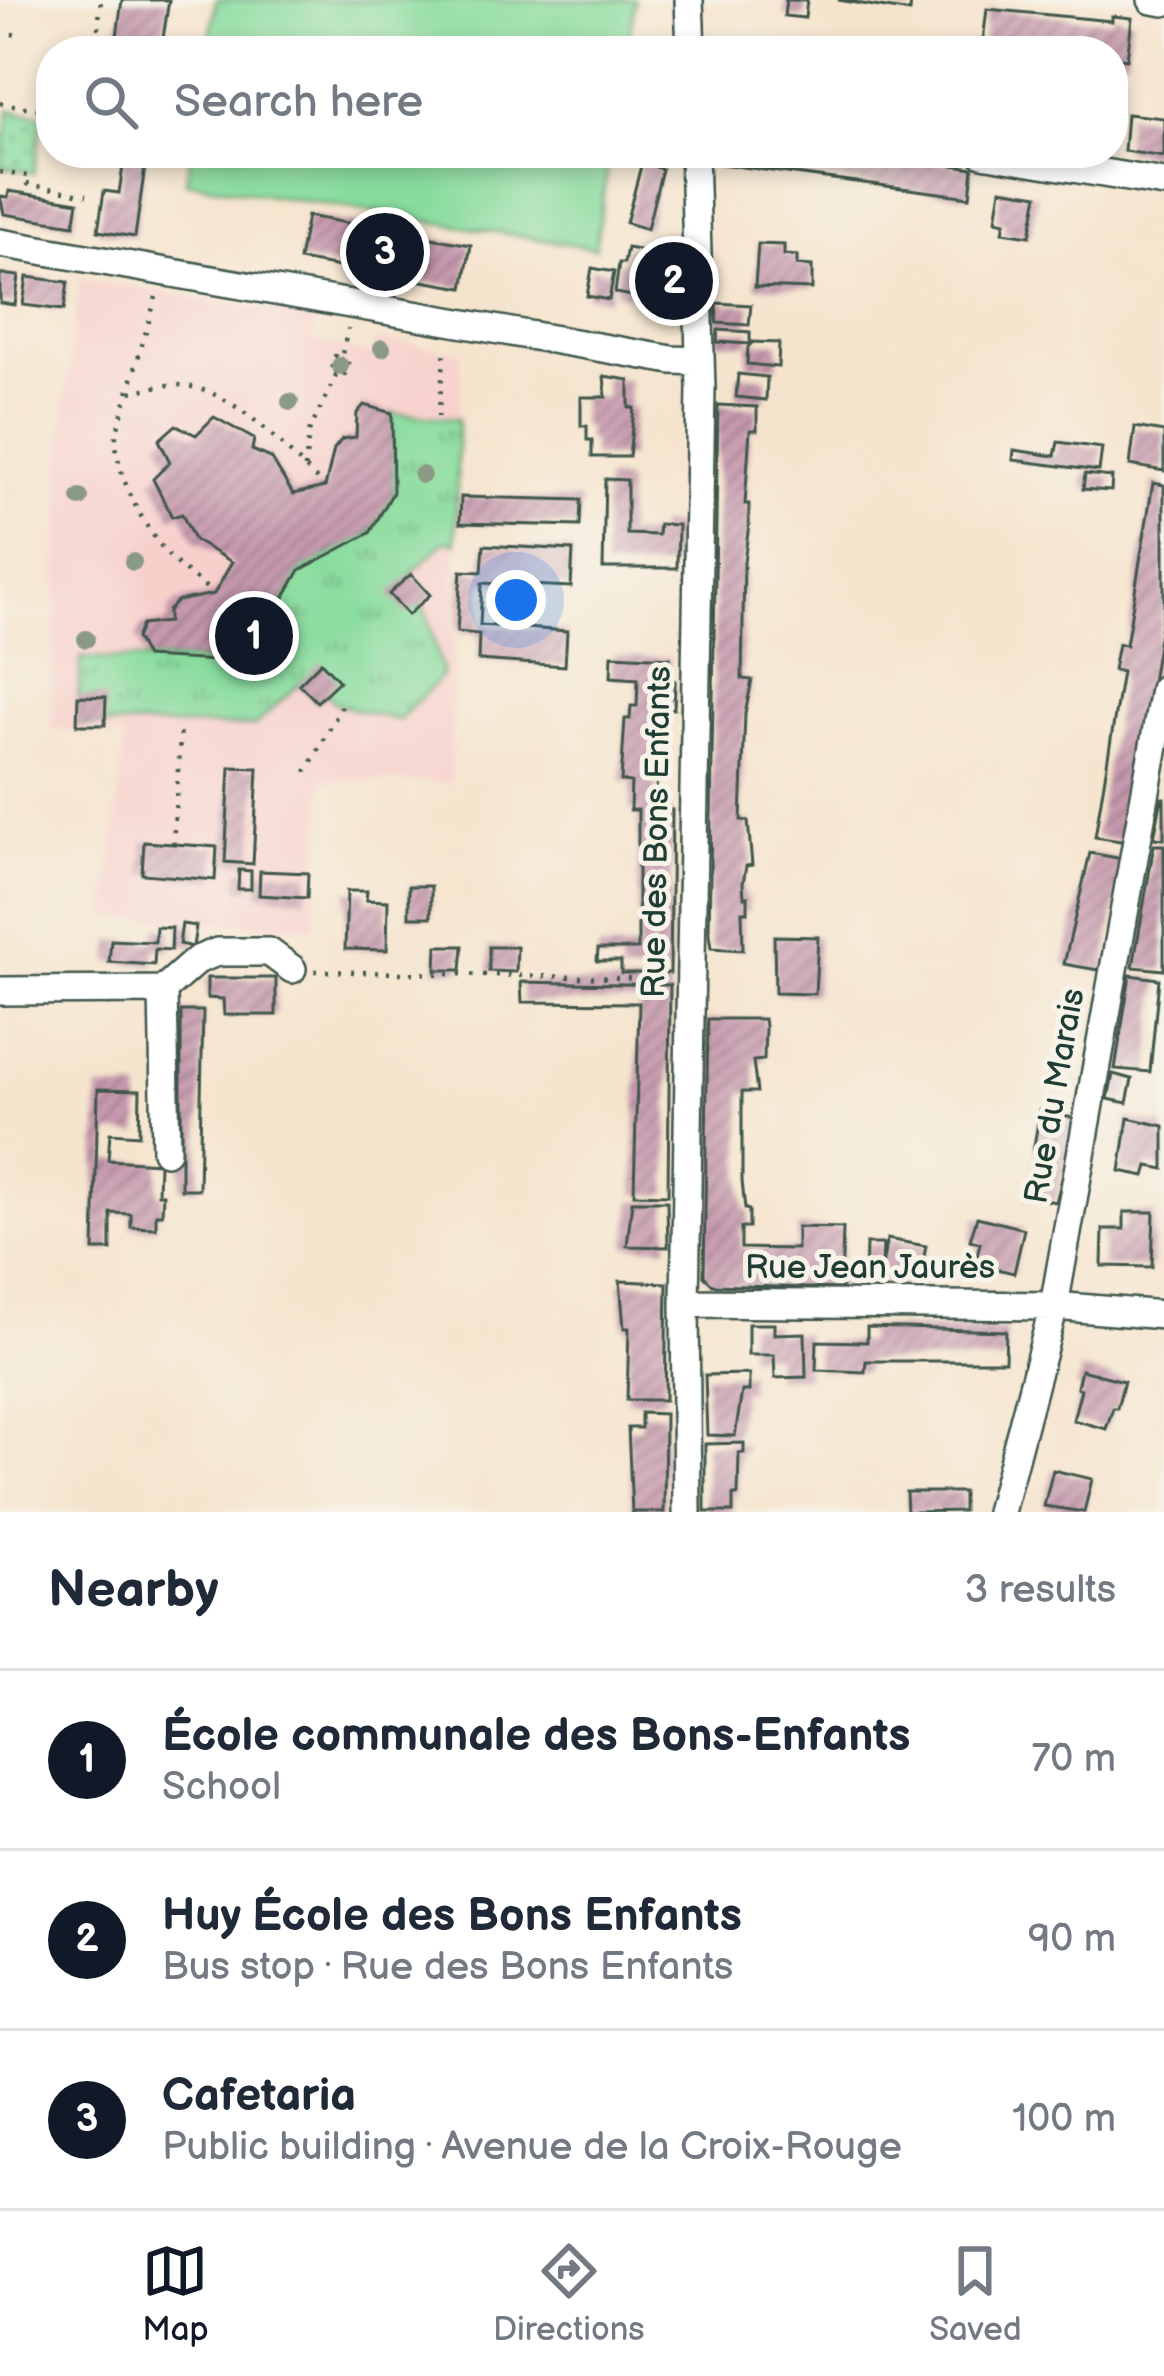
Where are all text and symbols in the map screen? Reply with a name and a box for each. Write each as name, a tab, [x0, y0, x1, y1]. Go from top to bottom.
search box	[36, 36, 1128, 168]
icon: search	[78, 69, 144, 135]
text: Search here	[174, 75, 423, 130]
pin: 3	[346, 207, 424, 297]
pin: 2	[635, 236, 713, 326]
your location	[486, 570, 546, 630]
pin: 1	[215, 591, 293, 681]
street label: Rue des Bons Enfants	[634, 666, 680, 998]
street label: Rue du Marais	[1016, 985, 1094, 1207]
street label: Rue Jean Jaurès	[745, 1248, 995, 1288]
text: Nearby	[48, 1560, 219, 1621]
text: 3 results	[964, 1567, 1116, 1614]
text: École communale des Bons-Enfants	[162, 1709, 910, 1764]
text: 1	[79, 1736, 95, 1783]
text: 70 m	[1031, 1736, 1116, 1783]
text: School	[162, 1764, 281, 1811]
text: Huy École des Bons Enfants	[162, 1889, 742, 1944]
text: 2	[75, 1916, 99, 1963]
text: 90 m	[1028, 1916, 1116, 1963]
text: Bus stop · Rue des Bons Enfants	[162, 1944, 733, 1991]
text: Cafetaria	[162, 2069, 356, 2124]
text: 3	[76, 2096, 98, 2143]
text: 100 m	[1012, 2096, 1116, 2143]
text: Public building · Avenue de la Croix-Rouge	[162, 2124, 902, 2171]
tab: Map	[142, 2238, 209, 2350]
tab: Directions	[493, 2238, 645, 2350]
tab: Saved	[929, 2238, 1022, 2350]

